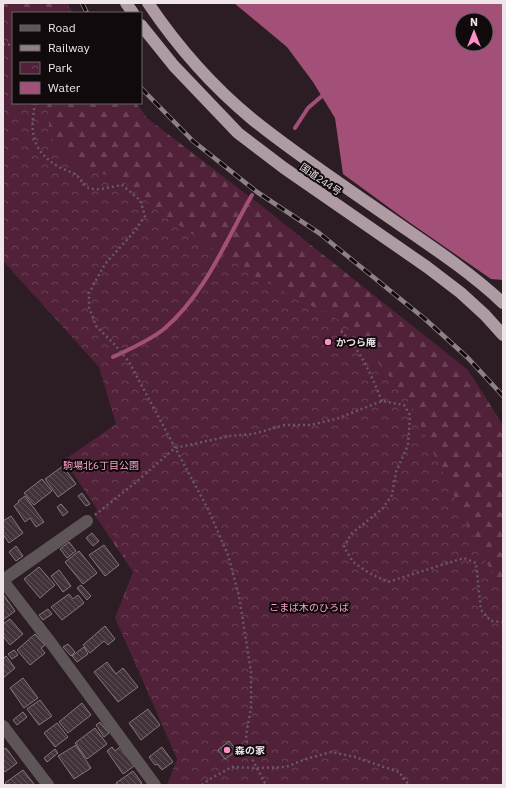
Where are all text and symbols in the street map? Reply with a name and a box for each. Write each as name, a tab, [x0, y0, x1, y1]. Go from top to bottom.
legend	[12, 12, 142, 104]
north arrow	[454, 12, 494, 52]
text: N	[470, 15, 478, 29]
text: Road	[48, 20, 76, 35]
text: Railway	[48, 40, 90, 55]
text: Park	[48, 60, 73, 75]
text: Water	[48, 80, 81, 95]
street label: 国道244号	[297, 160, 344, 198]
place label: かつら庵	[336, 336, 376, 349]
marker: かつら庵	[323, 337, 333, 347]
park label: 駒場北6丁目公園	[63, 459, 139, 472]
park label: こまば木のひろば	[269, 601, 349, 614]
place label: 森の家	[235, 744, 265, 757]
marker: 森の家	[222, 745, 232, 755]

